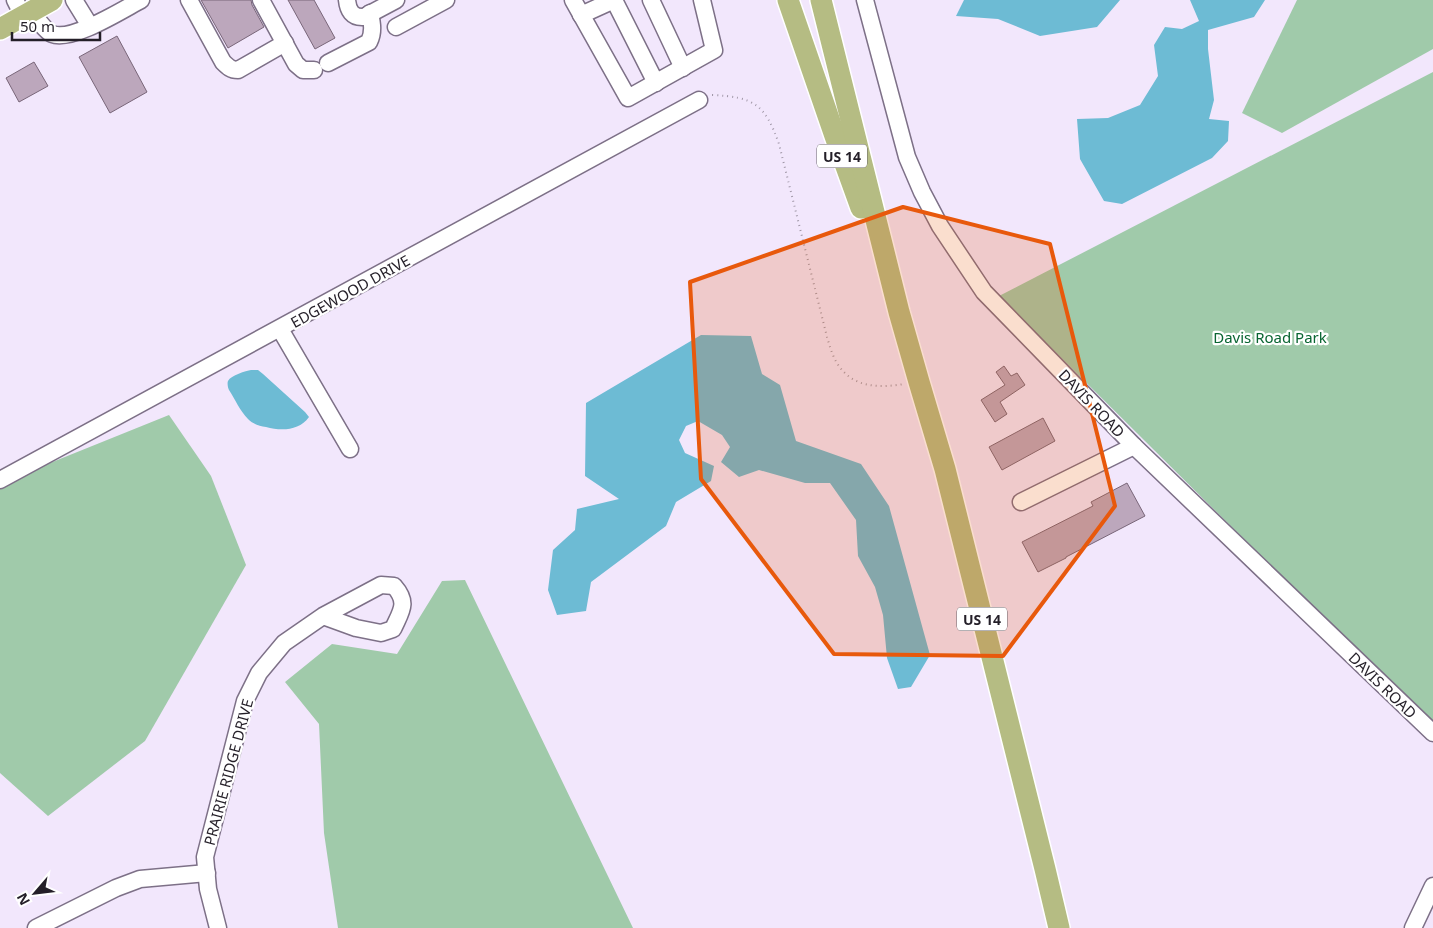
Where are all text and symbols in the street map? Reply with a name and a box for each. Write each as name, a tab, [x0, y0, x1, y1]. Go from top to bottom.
scale bar	[12, 10, 100, 42]
text: 50 m	[20, 16, 55, 36]
road number: US 14	[817, 144, 867, 168]
street label: EDGEWOOD DRIVE	[287, 250, 413, 332]
park label: Davis Road Park	[1213, 327, 1327, 347]
street label: DAVIS ROAD	[1055, 365, 1129, 441]
road number: US 14	[957, 608, 1007, 630]
street label: DAVIS ROAD	[1345, 648, 1421, 722]
street label: PRAIRIE RIDGE DRIVE	[199, 696, 257, 848]
north arrow	[10, 868, 60, 918]
text: N	[12, 890, 34, 909]

